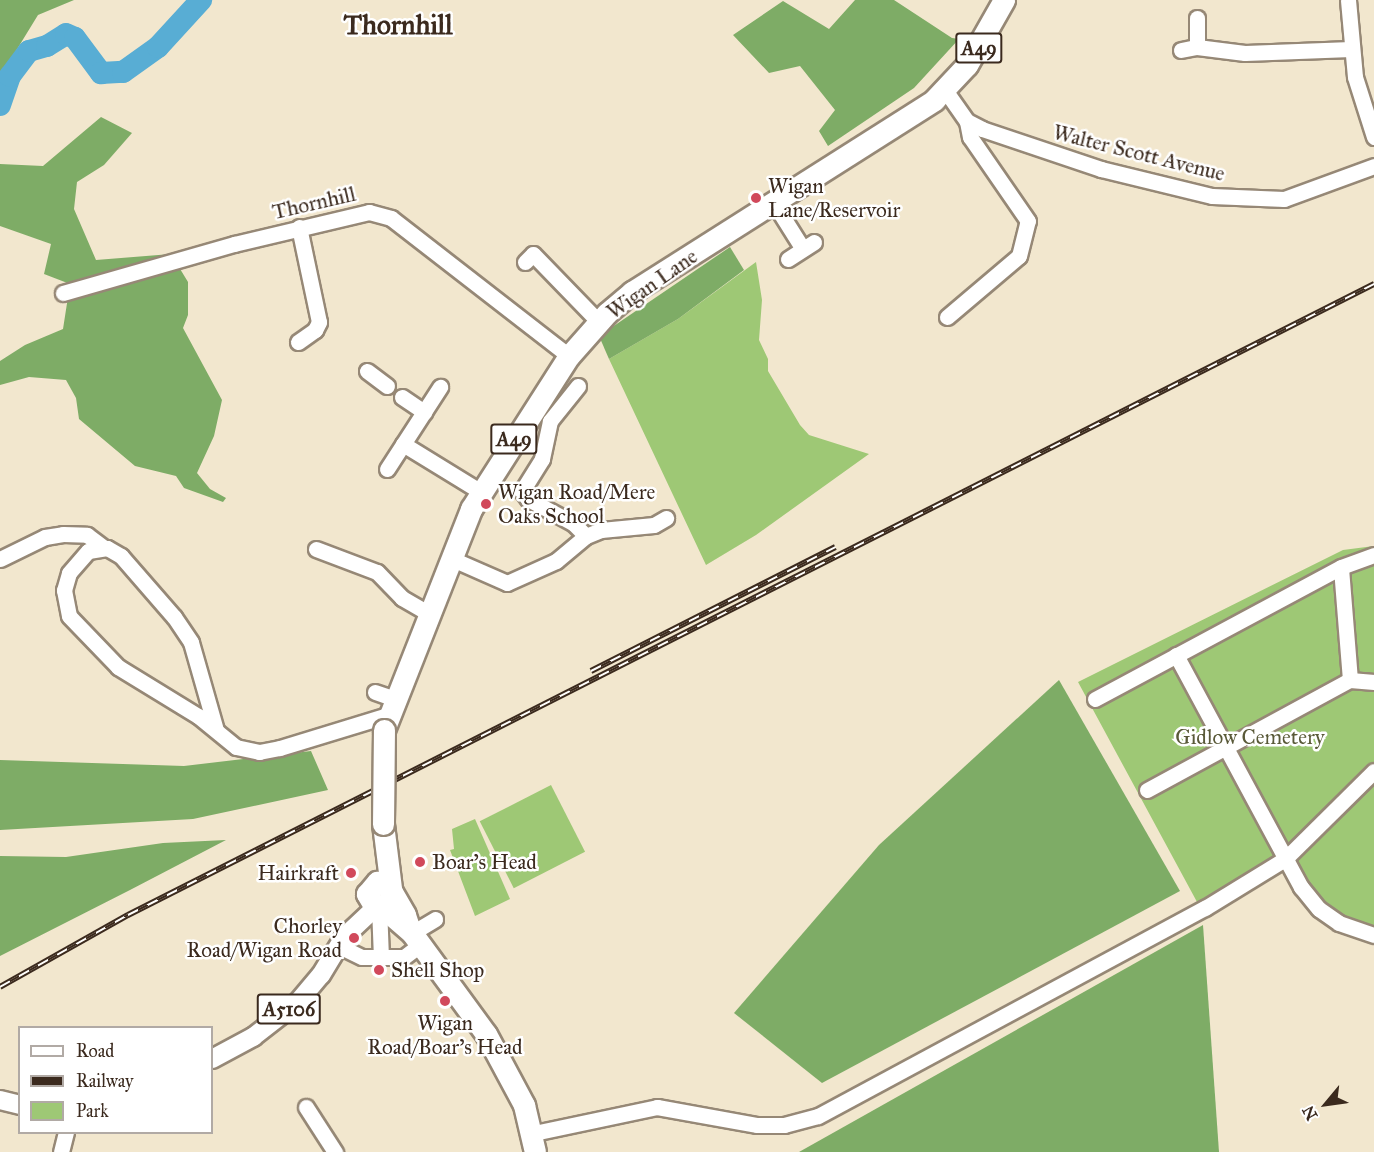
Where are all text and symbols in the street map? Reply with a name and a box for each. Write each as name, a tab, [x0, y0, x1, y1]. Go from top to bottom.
district label: Thornhill	[344, 9, 452, 41]
road number: A49	[955, 31, 1003, 65]
street label: Walter Scott Avenue	[1051, 119, 1227, 187]
place label: Wigan Lane/Reservoir	[768, 173, 900, 223]
street label: Thornhill	[270, 181, 358, 225]
marker: Wigan Lane/Reservoir	[749, 191, 763, 205]
street label: Wigan Lane	[602, 244, 702, 324]
road number: A49	[490, 422, 538, 456]
place label: Wigan Road/Mere Oaks School	[498, 479, 655, 529]
marker: Wigan Road/Mere Oaks School	[479, 497, 493, 511]
park label: Gidlow Cemetery	[1175, 724, 1325, 750]
place label: Boar's Head	[432, 849, 537, 875]
marker: Boar's Head	[413, 855, 427, 869]
place label: Hairkraft	[257, 860, 339, 886]
marker: Hairkraft	[344, 866, 358, 880]
place label: Chorley Road/Wigan Road	[187, 913, 342, 963]
marker: Chorley Road/Wigan Road	[347, 931, 361, 945]
place label: Shell Shop	[391, 957, 484, 983]
marker: Shell Shop	[372, 963, 386, 977]
road number: A5106	[256, 992, 322, 1026]
marker: Wigan Road/Boar's Head	[438, 994, 452, 1008]
place label: Wigan Road/Boar's Head	[367, 1010, 523, 1060]
legend	[18, 1026, 213, 1134]
text: Road	[76, 1040, 114, 1062]
text: Railway	[76, 1070, 133, 1092]
north arrow	[1296, 1074, 1356, 1134]
text: Park	[76, 1100, 109, 1122]
text: N	[1298, 1102, 1321, 1124]

